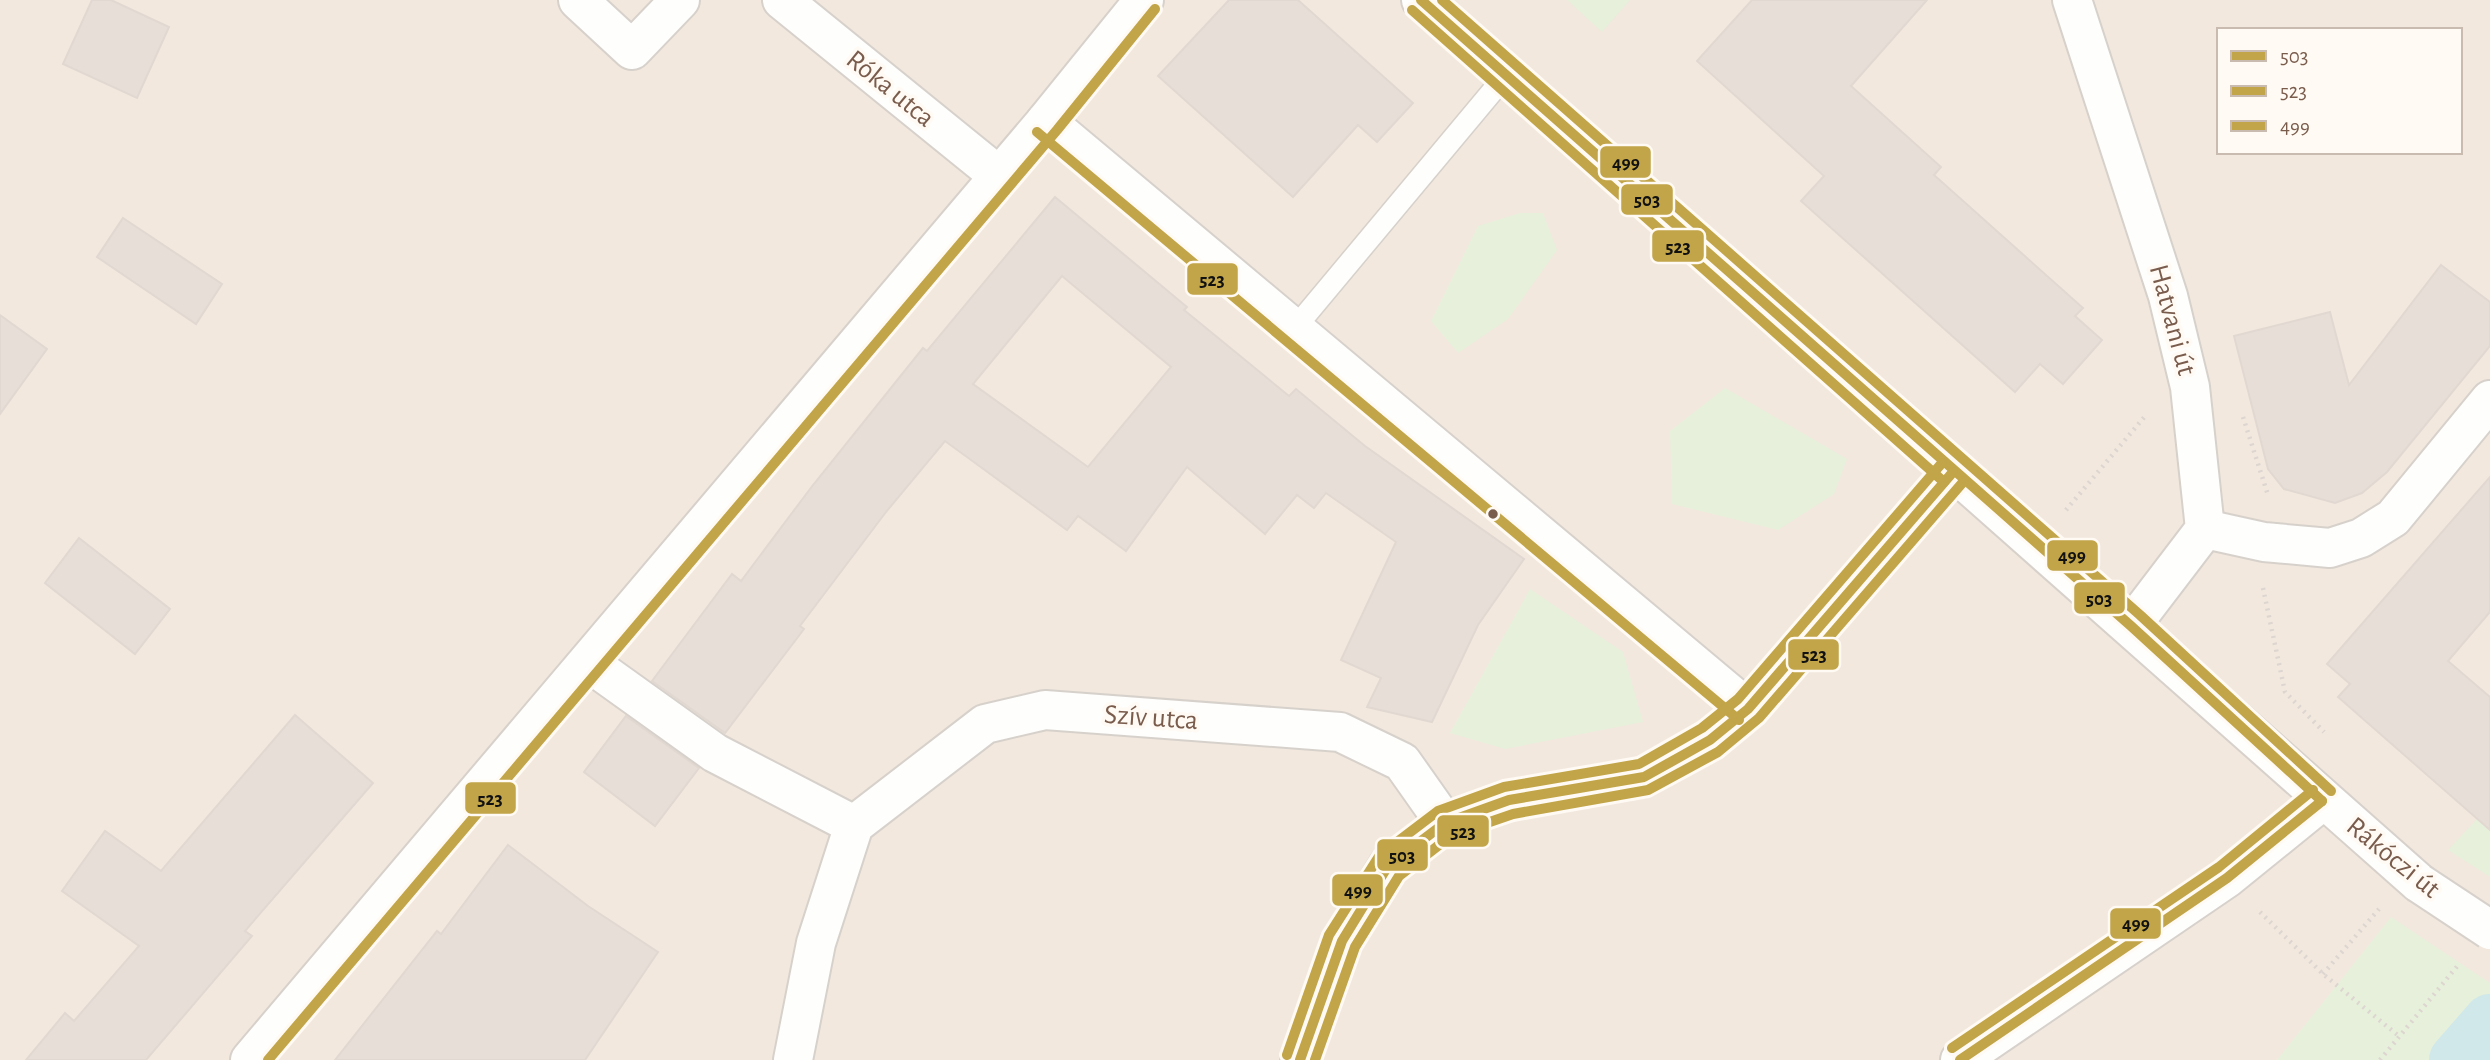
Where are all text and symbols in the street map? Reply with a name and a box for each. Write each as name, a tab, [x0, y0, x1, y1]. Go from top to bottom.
legend	[2217, 28, 2462, 154]
street label: Róka utca	[841, 45, 939, 133]
text: 503	[2280, 46, 2309, 67]
text: 523	[2280, 81, 2307, 102]
text: 499	[2280, 116, 2310, 137]
line badge: 499	[1599, 145, 1652, 179]
text: 499	[1612, 154, 1640, 173]
line badge: 503	[1620, 183, 1674, 216]
text: 503	[1634, 191, 1660, 210]
line badge: 523	[1651, 229, 1705, 263]
text: 523	[1665, 238, 1691, 257]
line badge: 523	[1186, 262, 1239, 296]
street label: Hatvani út	[2144, 262, 2200, 379]
text: 523	[1199, 271, 1225, 290]
unlabelled marker	[1486, 507, 1500, 521]
line badge: 499	[2046, 539, 2099, 572]
text: 499	[2058, 547, 2086, 566]
line badge: 503	[2073, 581, 2126, 615]
text: 503	[2086, 590, 2112, 609]
line badge: 523	[1787, 638, 1840, 671]
text: 523	[1801, 646, 1827, 665]
street label: Szív utca	[1103, 701, 1199, 735]
line badge: 523	[464, 781, 517, 815]
text: 523	[477, 790, 503, 809]
street label: Rákóczi út	[2341, 812, 2445, 904]
line badge: 523	[1436, 814, 1490, 848]
text: 523	[1450, 823, 1476, 842]
line badge: 503	[1376, 838, 1429, 872]
text: 503	[1389, 847, 1415, 866]
line badge: 499	[1331, 873, 1384, 907]
text: 499	[1344, 882, 1372, 901]
line badge: 499	[2109, 907, 2162, 940]
text: 499	[2122, 915, 2150, 934]

